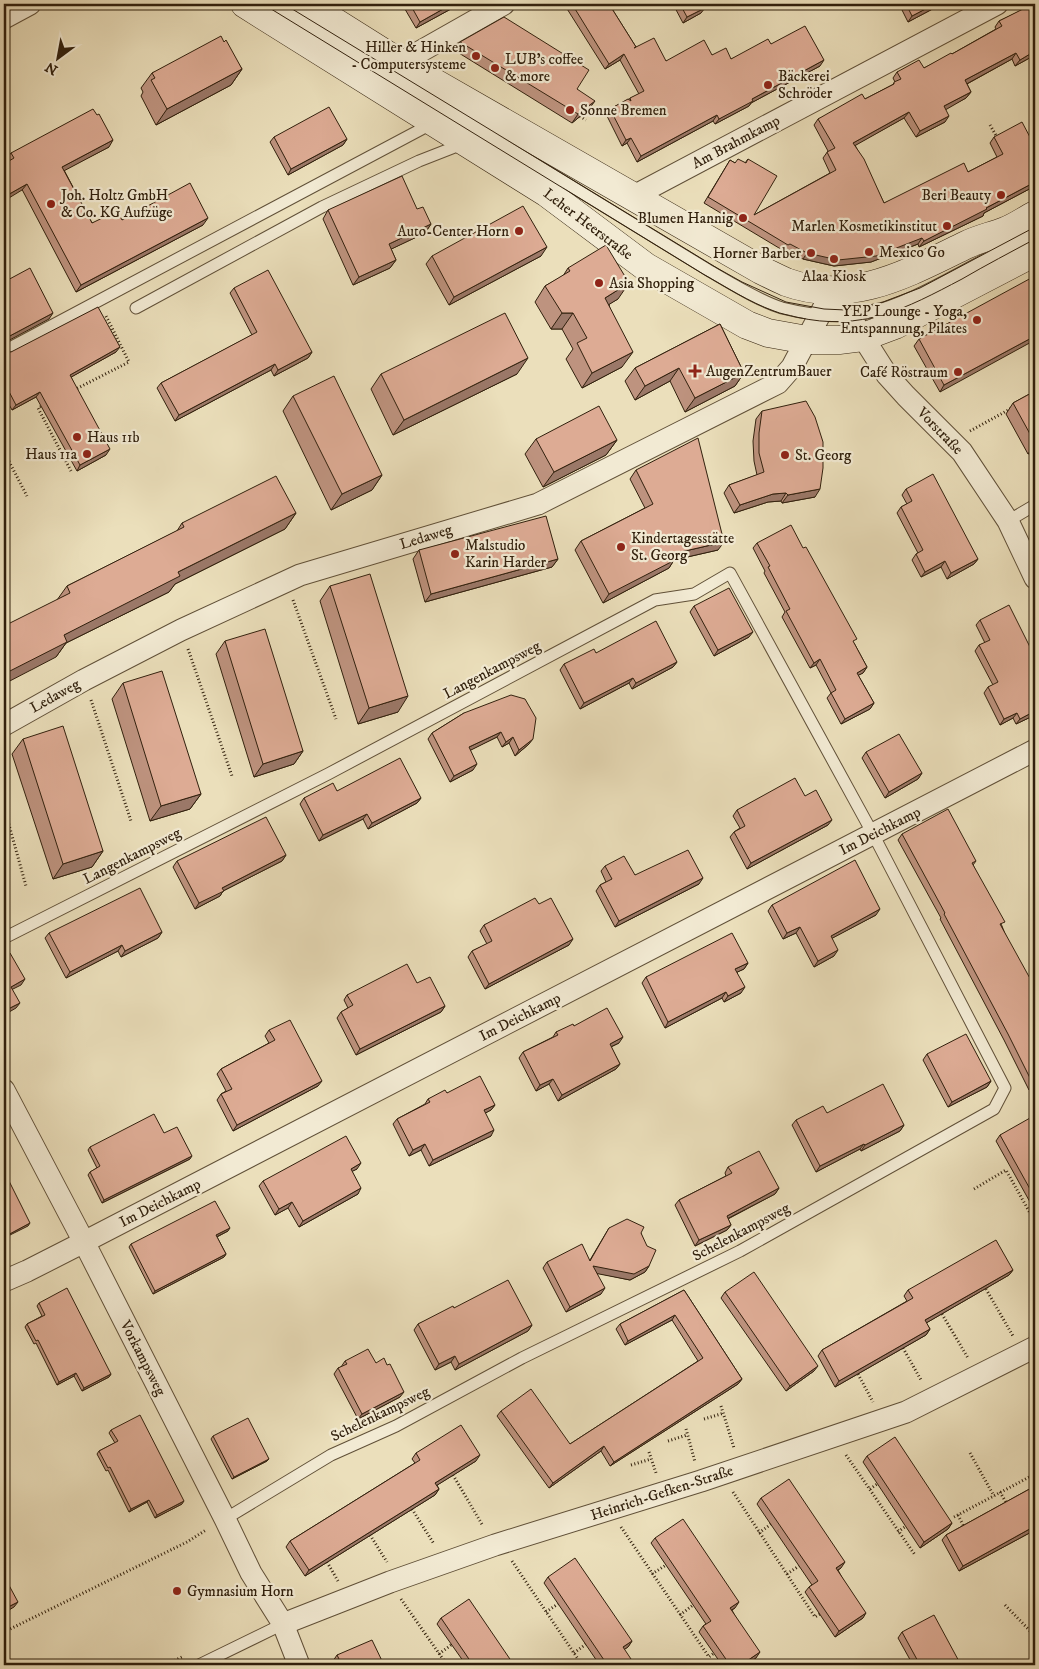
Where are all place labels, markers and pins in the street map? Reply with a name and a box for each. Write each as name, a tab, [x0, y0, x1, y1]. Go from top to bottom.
place label: Hiller & Hinken - Computersysteme	[351, 38, 466, 74]
marker: Hiller & Hinken - Computersysteme	[470, 50, 482, 62]
place label: LUB's coffee & more	[505, 50, 583, 86]
marker: LUB's coffee & more	[489, 62, 501, 74]
place label: Bäckerei Schröder	[778, 67, 833, 103]
marker: Bäckerei Schröder	[762, 79, 774, 91]
place label: Sonne Bremen	[580, 101, 667, 120]
marker: Sonne Bremen	[564, 104, 576, 116]
place label: Joh. Holtz GmbH & Co. KG Aufzüge	[59, 186, 173, 222]
place label: Beri Beauty	[921, 186, 992, 205]
marker: Beri Beauty	[995, 189, 1007, 201]
marker: Joh. Holtz GmbH & Co. KG Aufzüge	[45, 198, 57, 210]
place label: Blumen Hannig	[638, 209, 734, 228]
marker: Blumen Hannig	[737, 212, 749, 224]
place label: Marlen Kosmetikinstitut	[791, 217, 937, 236]
marker: Marlen Kosmetikinstitut	[941, 220, 953, 232]
place label: Auto-Center Horn	[397, 222, 509, 241]
marker: Auto-Center Horn	[513, 225, 525, 237]
place label: Mexico Go	[879, 243, 945, 262]
place label: Horner Barber	[713, 244, 801, 263]
marker: Mexico Go	[863, 246, 875, 258]
marker: Horner Barber	[805, 247, 817, 259]
marker: Alaa Kiosk	[828, 253, 840, 265]
place label: Alaa Kiosk	[802, 267, 867, 286]
place label: Asia Shopping	[609, 274, 695, 293]
marker: Asia Shopping	[593, 277, 605, 289]
place label: YEP Lounge - Yoga, Entspannung, Pilates	[840, 302, 967, 338]
marker: YEP Lounge - Yoga, Entspannung, Pilates	[971, 314, 983, 326]
place label: AugenZentrumBauer	[706, 362, 832, 381]
place label: Café Röstraum	[860, 363, 948, 382]
marker: AugenZentrumBauer	[688, 364, 702, 378]
marker: Café Röstraum	[952, 366, 964, 378]
place label: Haus 11b	[87, 428, 139, 447]
marker: Haus 11b	[71, 431, 83, 443]
place label: Haus 11a	[25, 445, 78, 464]
place label: St. Georg	[795, 446, 852, 465]
marker: Haus 11a	[81, 448, 93, 460]
marker: St. Georg	[779, 449, 791, 461]
place label: Kindertagesstätte St. Georg	[631, 529, 734, 565]
place label: Malstudio Karin Harder	[465, 536, 547, 572]
marker: Kindertagesstätte St. Georg	[615, 541, 627, 553]
marker: Malstudio Karin Harder	[449, 548, 461, 560]
place label: Gymnasium Horn	[187, 1582, 294, 1601]
marker: Gymnasium Horn	[171, 1585, 183, 1597]

